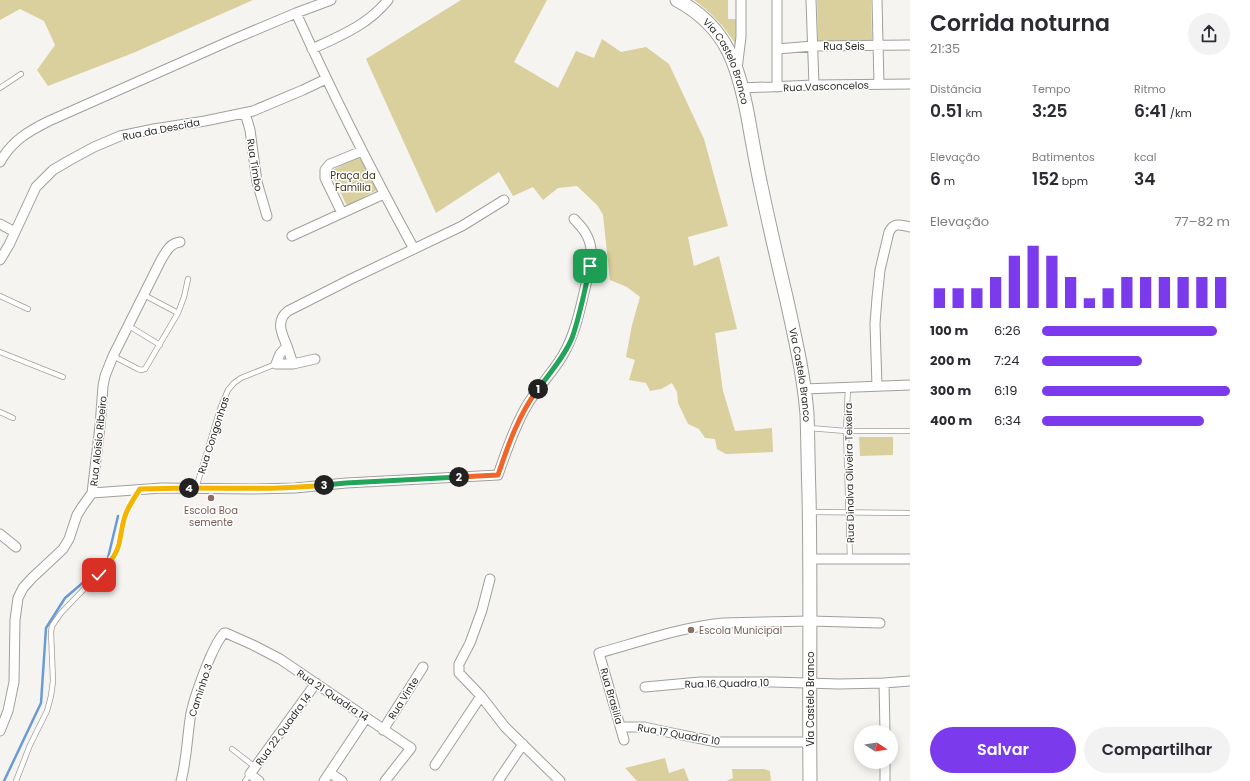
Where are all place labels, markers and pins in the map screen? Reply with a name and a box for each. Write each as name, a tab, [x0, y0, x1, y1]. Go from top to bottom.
pin	[573, 249, 607, 283]
pin: 1	[528, 379, 548, 399]
pin: 2	[449, 467, 469, 487]
pin: 3	[314, 475, 334, 495]
pin: 4	[179, 478, 199, 498]
marker: Escola Boa semente	[206, 493, 216, 503]
place label: Escola Boa semente	[184, 503, 238, 530]
pin	[82, 558, 116, 592]
place label: Escola Municipal	[699, 623, 782, 638]
marker: Escola Municipal	[686, 625, 696, 635]

